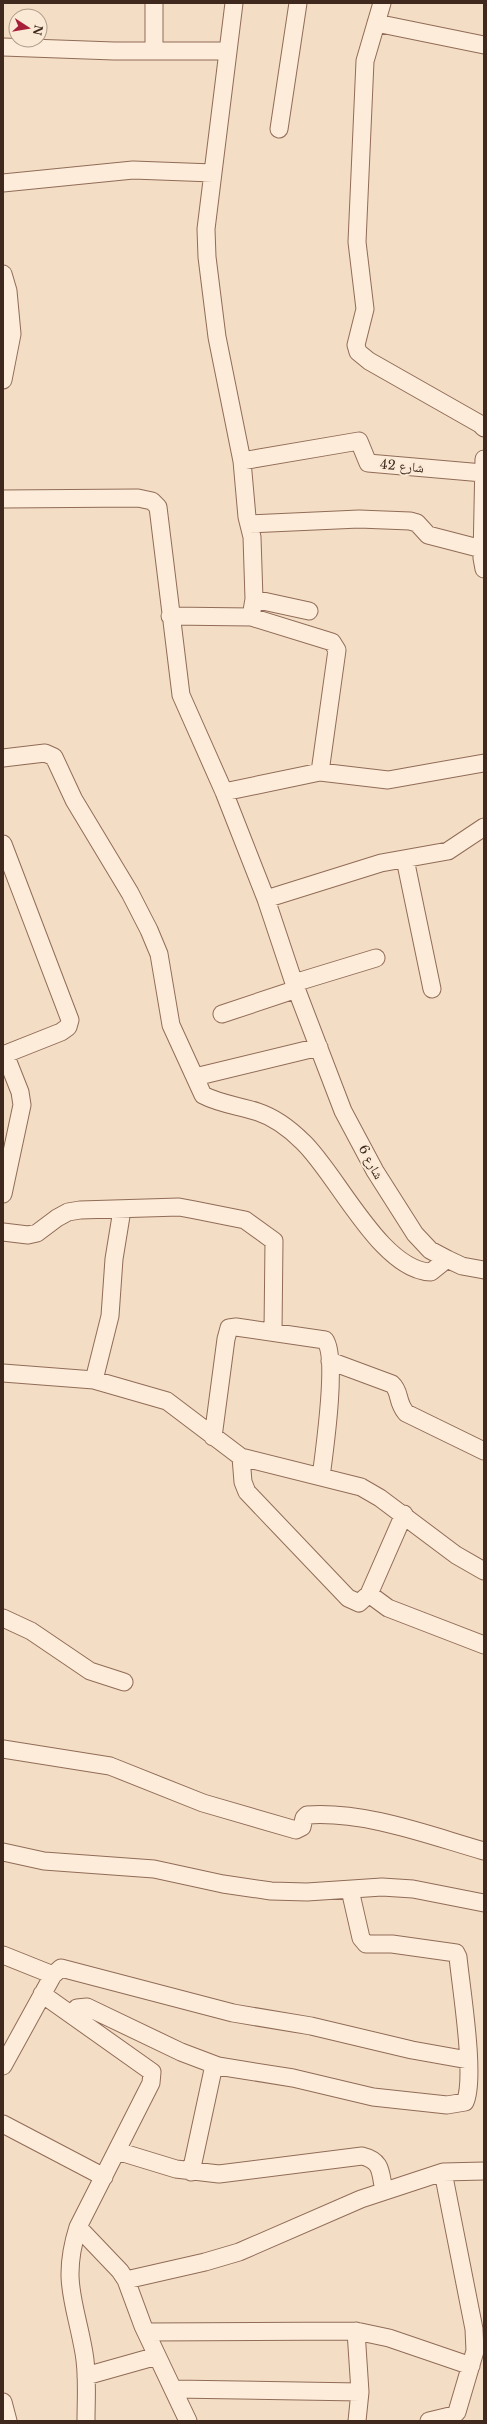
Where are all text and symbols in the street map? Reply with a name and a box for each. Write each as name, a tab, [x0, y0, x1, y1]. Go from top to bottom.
north arrow	[8, 8, 48, 48]
text: N	[30, 24, 46, 37]
street label: شارع 42	[379, 456, 425, 477]
street label: شارع 6	[354, 1142, 387, 1183]

